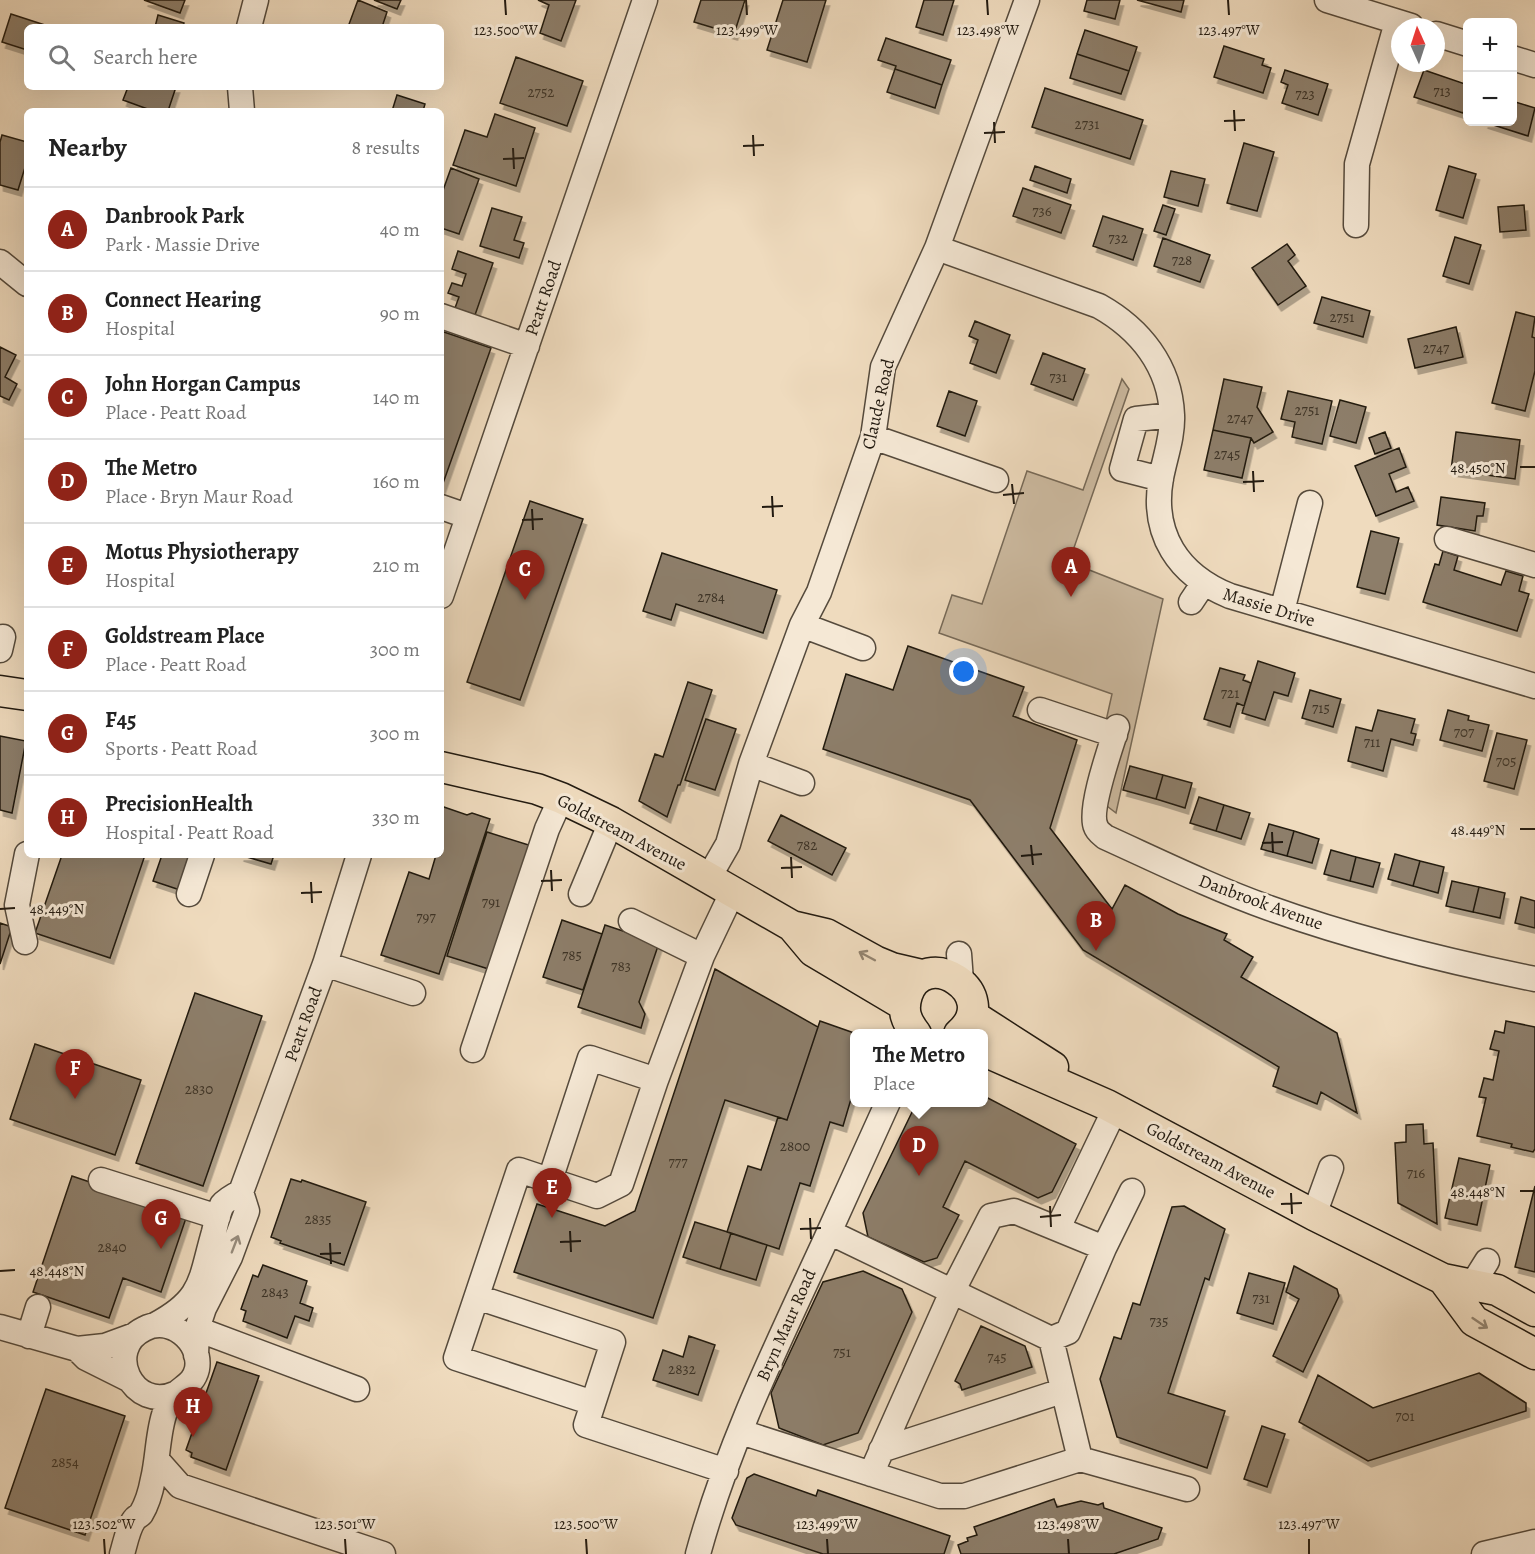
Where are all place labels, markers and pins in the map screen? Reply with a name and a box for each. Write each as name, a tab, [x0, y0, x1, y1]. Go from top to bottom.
pin: A	[1052, 548, 1090, 597]
pin: C	[506, 550, 544, 600]
pin: B	[1076, 902, 1116, 951]
pin: F	[56, 1050, 94, 1099]
pin: D	[900, 1126, 938, 1176]
pin: E	[532, 1168, 572, 1218]
pin: G	[142, 1200, 180, 1249]
pin: H	[174, 1388, 212, 1437]

